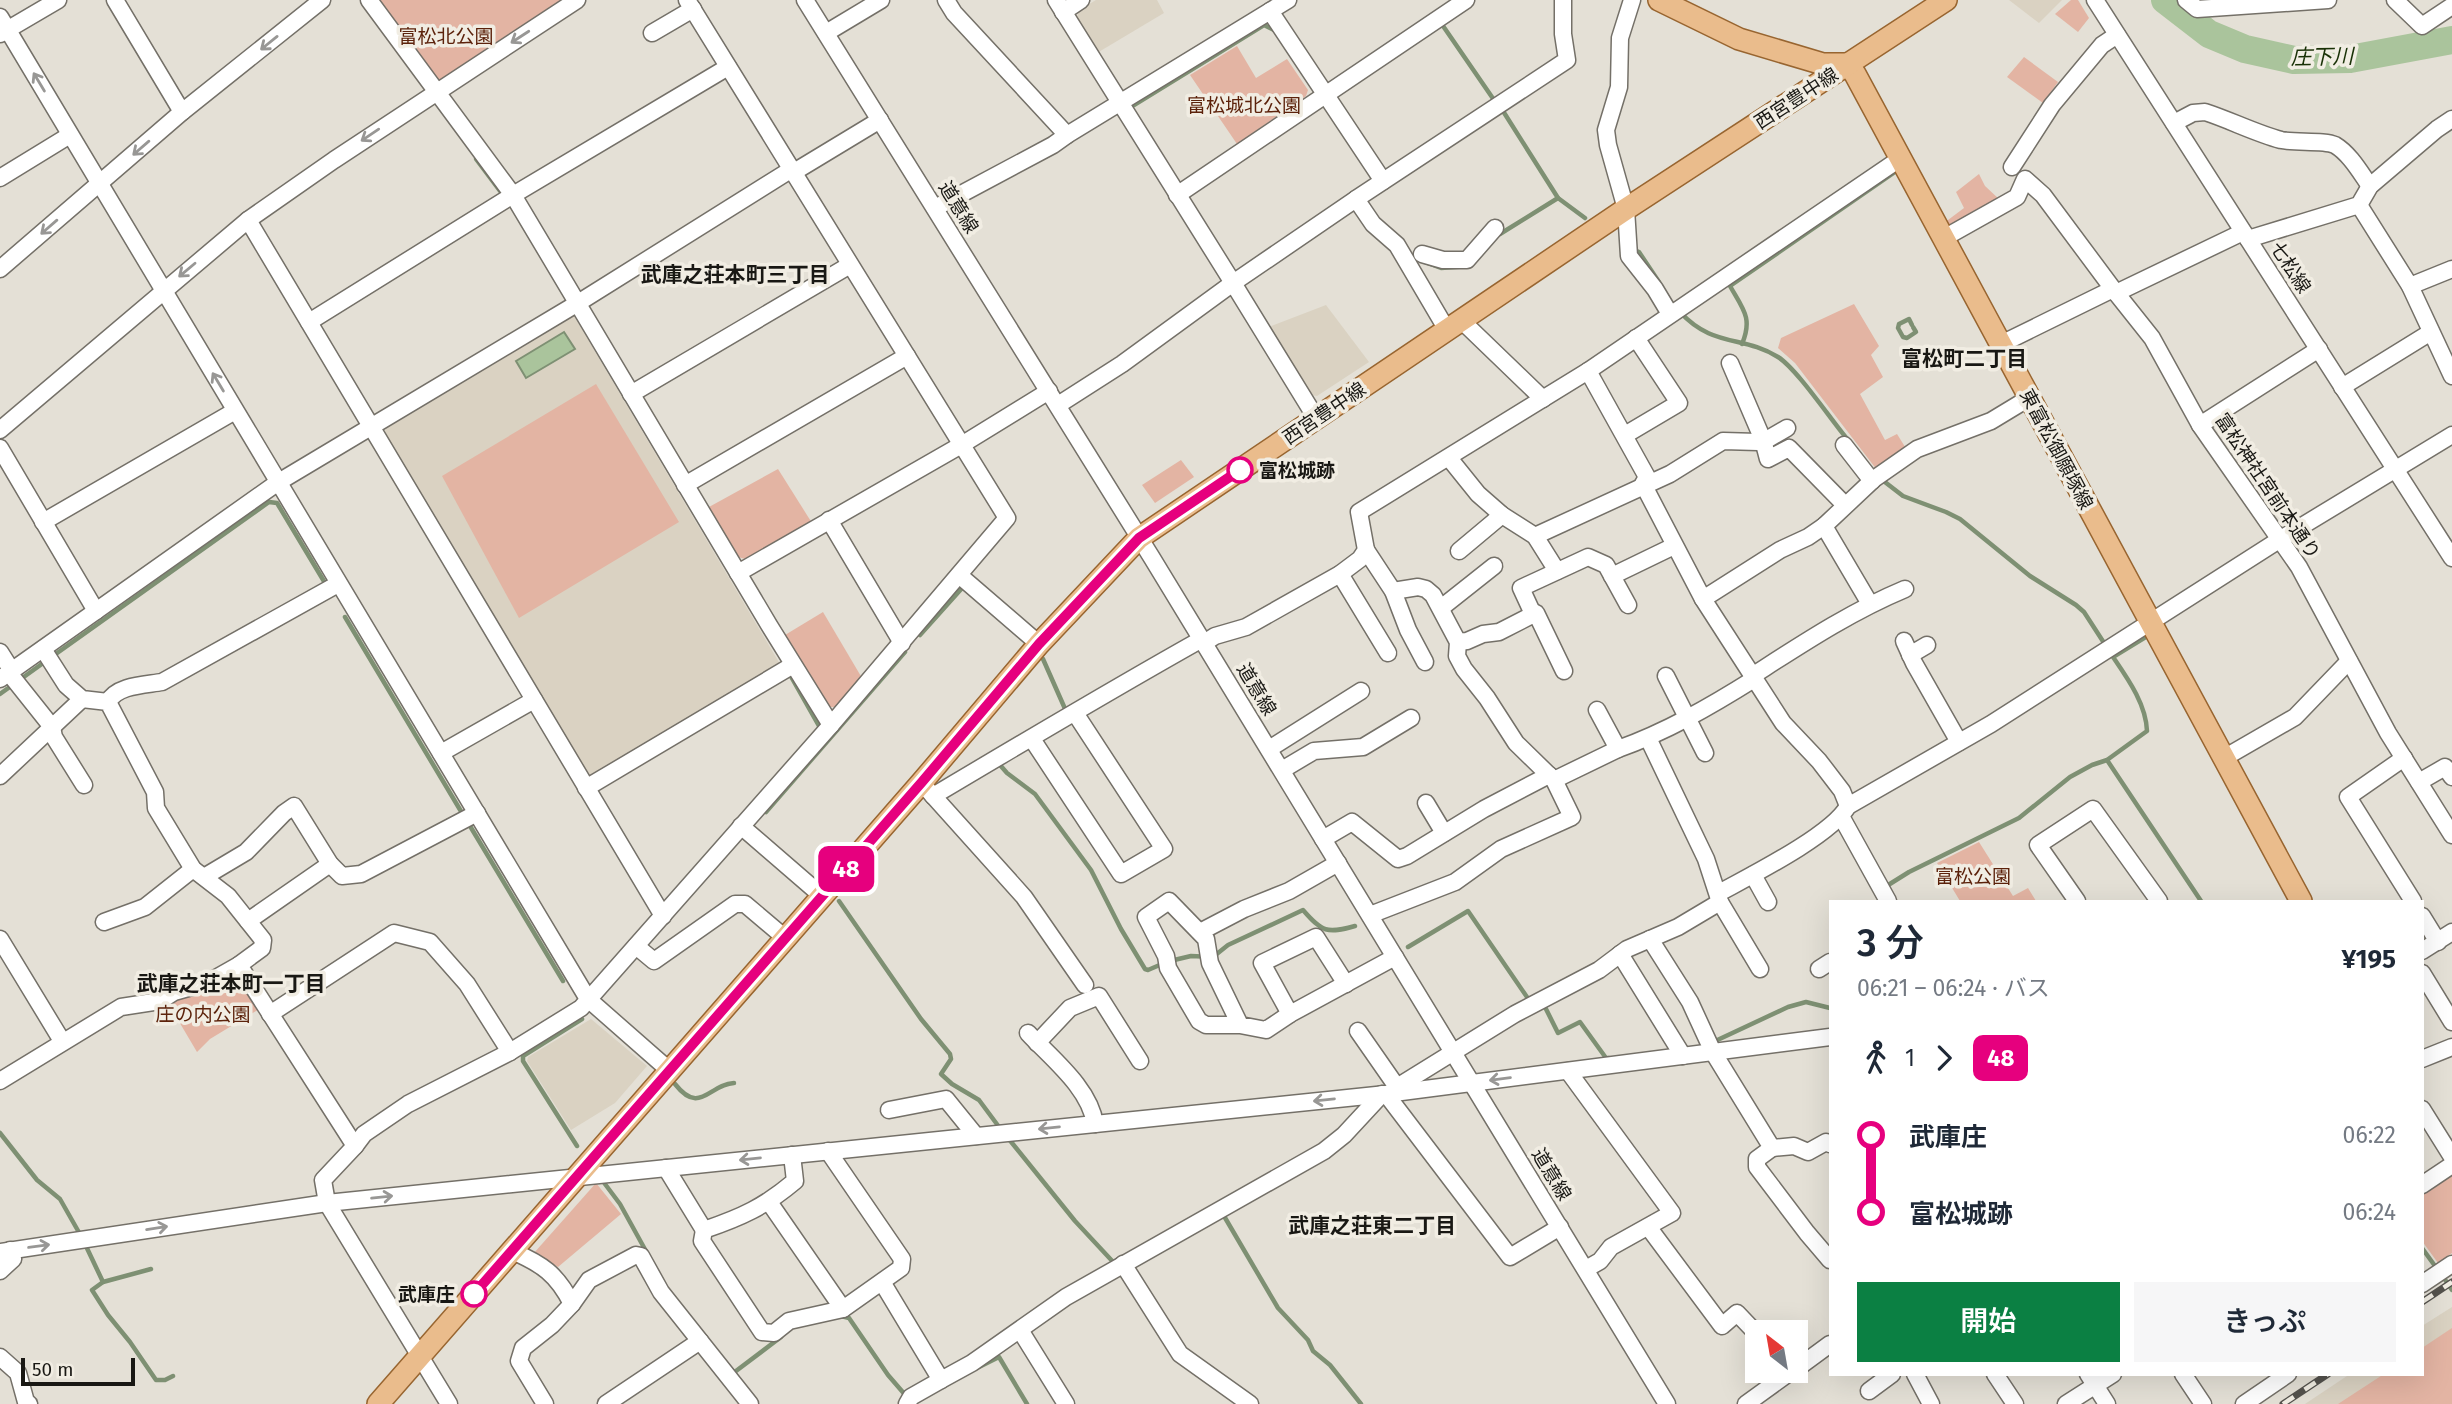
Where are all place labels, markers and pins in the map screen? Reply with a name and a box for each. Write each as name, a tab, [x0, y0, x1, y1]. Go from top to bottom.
marker: 富松城跡	[1227, 457, 1253, 483]
place label: 富松城跡	[1259, 459, 1335, 482]
marker: 武庫庄	[461, 1281, 487, 1307]
place label: 武庫庄	[398, 1283, 455, 1306]

